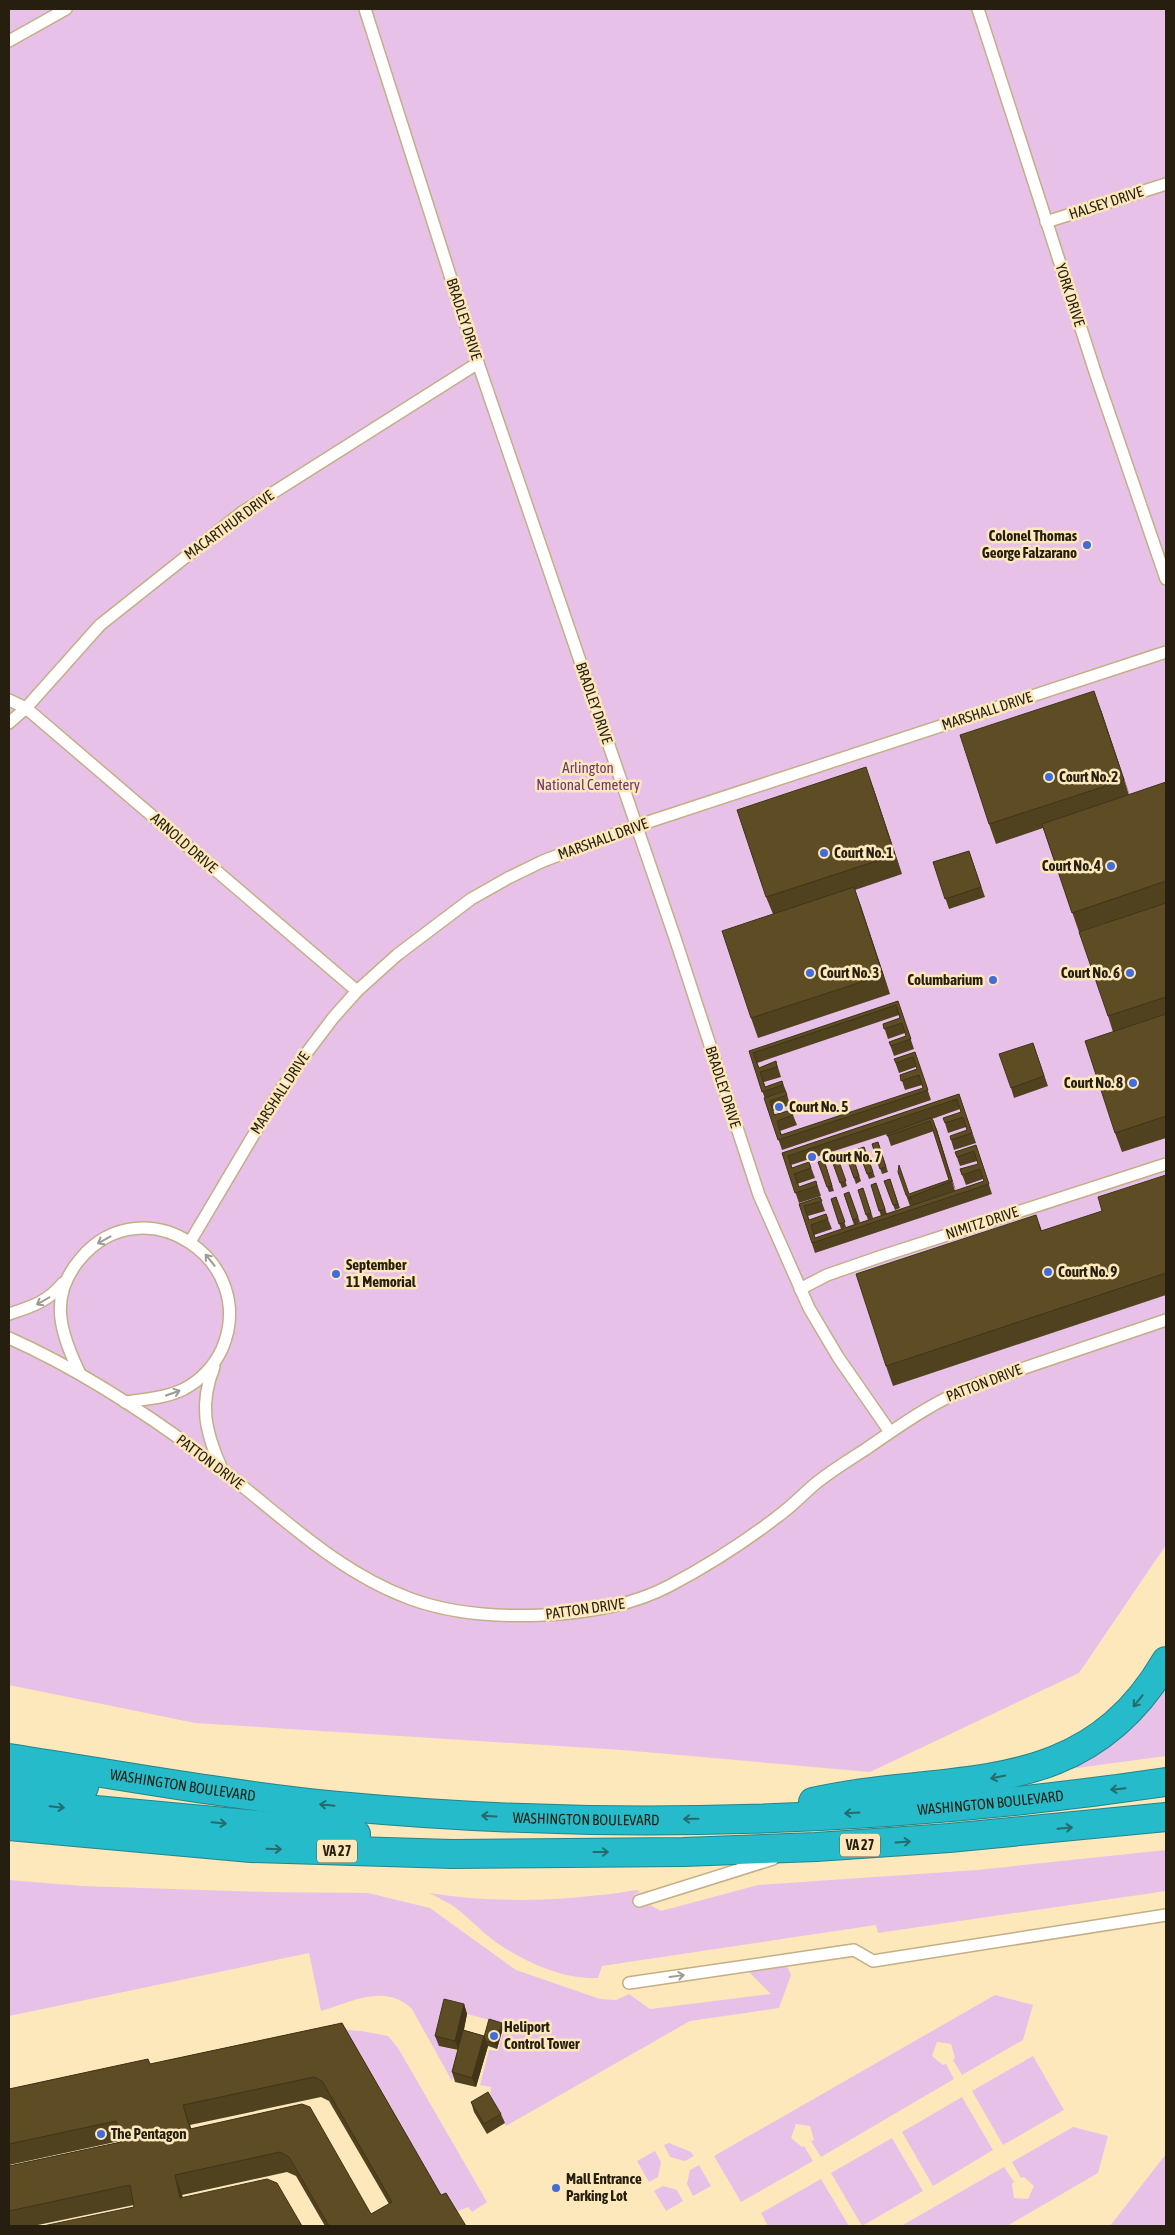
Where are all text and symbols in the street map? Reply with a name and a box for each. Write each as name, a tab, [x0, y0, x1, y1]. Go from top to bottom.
street label: HALSEY DRIVE	[1067, 182, 1146, 222]
street label: YORK DRIVE	[1052, 261, 1089, 329]
street label: BRADLEY DRIVE	[443, 276, 486, 362]
street label: MACARTHUR DRIVE	[181, 486, 277, 563]
place label: Colonel Thomas George Falzarano	[982, 527, 1078, 561]
marker: Colonel Thomas George Falzarano	[1081, 539, 1093, 551]
street label: BRADLEY DRIVE	[573, 660, 617, 746]
street label: MARSHALL DRIVE	[939, 688, 1035, 733]
park label: Arlington National Cemetery	[536, 759, 640, 793]
place label: Court No. 2	[1059, 768, 1118, 785]
marker: Court No. 2	[1043, 771, 1055, 783]
street label: ARNOLD DRIVE	[148, 809, 221, 876]
street label: MARSHALL DRIVE	[556, 814, 651, 863]
place label: Court No. 1	[834, 844, 893, 861]
marker: Court No. 1	[818, 847, 830, 859]
place label: Court No. 4	[1042, 857, 1101, 874]
marker: Court No. 4	[1105, 860, 1117, 872]
place label: Court No. 3	[820, 964, 879, 981]
place label: Court No. 6	[1061, 964, 1120, 981]
marker: Court No. 3	[804, 967, 816, 979]
marker: Court No. 6	[1124, 967, 1136, 979]
place label: Columbarium	[907, 971, 983, 988]
marker: Columbarium	[987, 974, 999, 986]
street label: BRADLEY DRIVE	[702, 1044, 745, 1130]
street label: MARSHALL DRIVE	[247, 1048, 313, 1137]
place label: Court No. 8	[1064, 1074, 1123, 1091]
marker: Court No. 8	[1127, 1077, 1139, 1089]
place label: Court No. 5	[789, 1098, 848, 1115]
marker: Court No. 5	[773, 1101, 785, 1113]
place label: Court No. 7	[822, 1148, 881, 1165]
marker: Court No. 7	[806, 1151, 818, 1163]
street label: NIMITZ DRIVE	[943, 1203, 1021, 1242]
one-way arrow	[96, 1235, 111, 1245]
one-way arrow	[205, 1254, 216, 1267]
place label: September 11 Memorial	[346, 1256, 417, 1290]
place label: Court No. 9	[1058, 1263, 1117, 1280]
marker: Court No. 9	[1042, 1266, 1054, 1278]
marker: September 11 Memorial	[330, 1268, 342, 1280]
one-way arrow	[36, 1296, 51, 1306]
street label: PATTON DRIVE	[944, 1360, 1025, 1405]
one-way arrow	[165, 1388, 180, 1397]
street label: PATTON DRIVE	[173, 1431, 248, 1493]
street label: PATTON DRIVE	[544, 1594, 626, 1622]
one-way arrow	[1133, 1694, 1144, 1707]
street label: WASHINGTON BOULEVARD	[109, 1765, 257, 1804]
one-way arrow	[991, 1773, 1007, 1782]
one-way arrow	[1110, 1784, 1126, 1794]
street label: WASHINGTON BOULEVARD	[917, 1787, 1064, 1818]
one-way arrow	[319, 1800, 335, 1810]
one-way arrow	[49, 1802, 65, 1812]
one-way arrow	[844, 1808, 860, 1817]
street label: WASHINGTON BOULEVARD	[512, 1809, 659, 1828]
one-way arrow	[482, 1812, 498, 1821]
one-way arrow	[683, 1814, 699, 1824]
one-way arrow	[211, 1818, 227, 1827]
one-way arrow	[1057, 1823, 1073, 1833]
road number: VA 27	[840, 1834, 880, 1856]
one-way arrow	[895, 1837, 911, 1847]
road number: VA 27	[317, 1840, 357, 1862]
one-way arrow	[266, 1844, 282, 1853]
one-way arrow	[592, 1847, 609, 1857]
one-way arrow	[669, 1970, 685, 1980]
place label: Heliport Control Tower	[504, 2018, 580, 2052]
marker: Heliport Control Tower	[488, 2030, 500, 2042]
place label: The Pentagon	[111, 2125, 186, 2142]
marker: The Pentagon	[95, 2128, 107, 2140]
place label: Mall Entrance Parking Lot	[566, 2170, 642, 2204]
marker: Mall Entrance Parking Lot	[550, 2182, 562, 2194]

